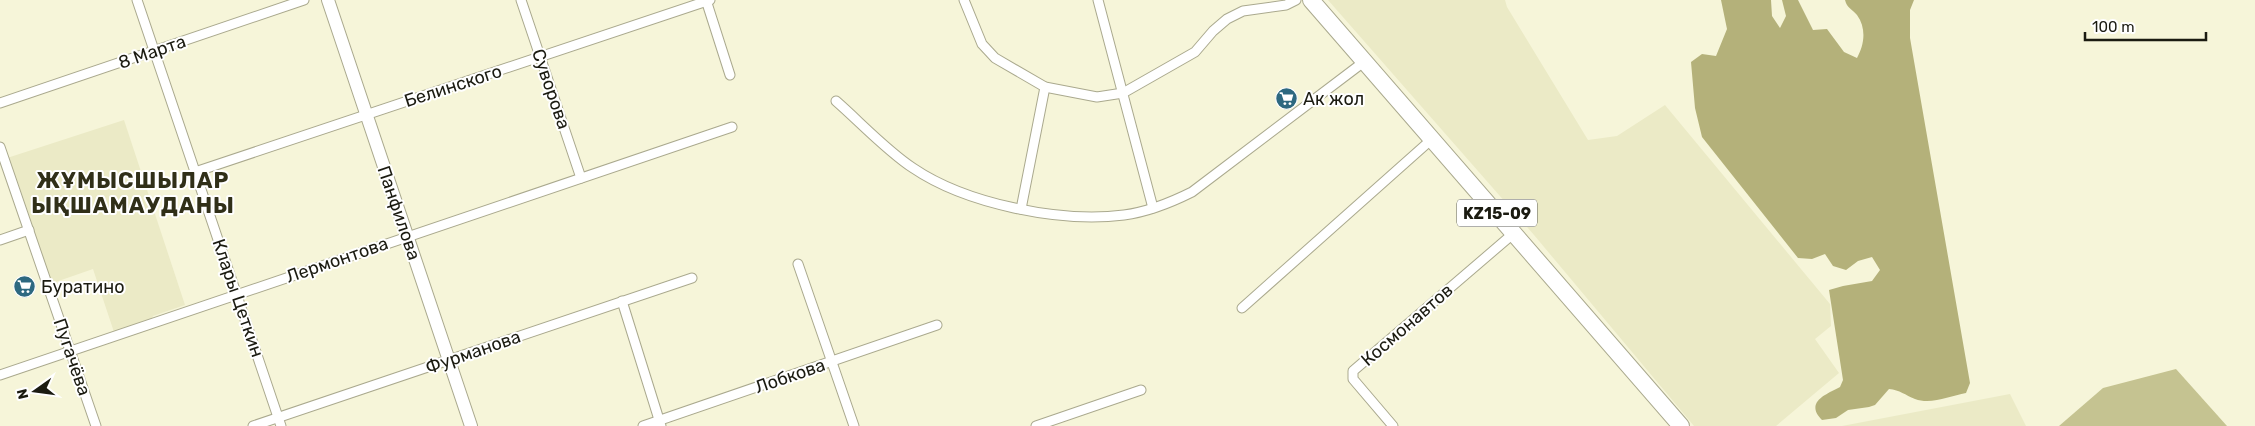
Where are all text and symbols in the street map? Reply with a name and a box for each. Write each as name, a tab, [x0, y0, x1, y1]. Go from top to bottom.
scale bar	[2085, 10, 2206, 42]
text: 100 m	[2092, 18, 2134, 36]
street label: 8 Марта	[115, 30, 189, 74]
street label: Суворова	[527, 46, 575, 132]
street label: Белинского	[401, 60, 505, 112]
supermarket icon: Ак жол	[1275, 87, 1299, 111]
place label: Ак жол	[1303, 88, 1364, 110]
street label: Панфилова	[373, 163, 425, 263]
district label: ЖҰМЫСШЫЛАР ЫҚШАМАУДАНЫ	[31, 167, 235, 219]
road number: KZ15-09	[1457, 200, 1537, 227]
street label: Лермонтова	[283, 232, 391, 288]
street label: Клары Цеткин	[207, 236, 269, 360]
supermarket icon: Буратино	[13, 275, 37, 299]
place label: Буратино	[41, 276, 125, 298]
street label: Космонавтов	[1357, 279, 1457, 371]
street label: Пугачёва	[49, 315, 95, 399]
street label: Фурманова	[422, 325, 524, 379]
street label: Лобкова	[752, 354, 828, 398]
north arrow	[10, 366, 60, 416]
text: N	[13, 387, 32, 401]

